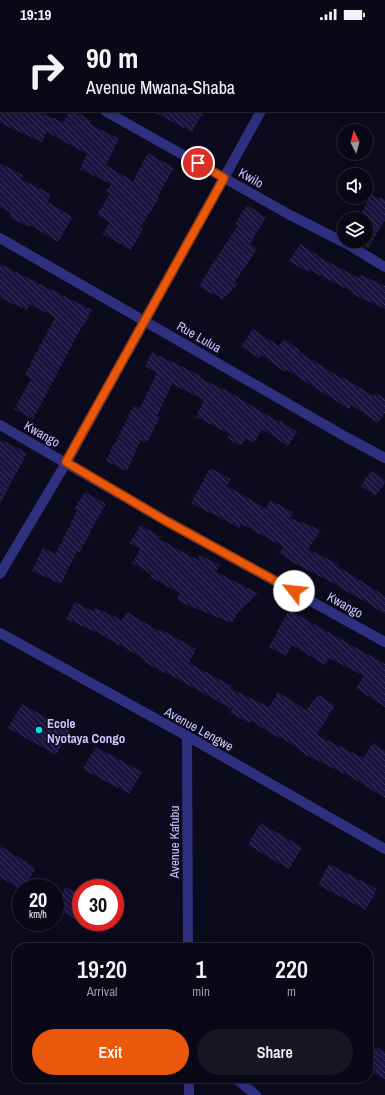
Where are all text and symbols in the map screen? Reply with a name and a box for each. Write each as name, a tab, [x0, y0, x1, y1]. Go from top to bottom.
text: 19:19	[20, 4, 51, 25]
text: 90 m	[86, 39, 138, 77]
icon: right	[20, 44, 72, 96]
text: Avenue Mwana-Shaba	[86, 75, 235, 100]
north arrow	[337, 124, 373, 160]
map controls	[337, 124, 373, 248]
pin	[181, 146, 215, 180]
icon: arrive	[187, 152, 209, 174]
street label: Kwilo	[235, 164, 267, 192]
button: sound	[337, 168, 373, 204]
button: layers	[337, 212, 373, 248]
street label: Rue Lulua	[174, 317, 224, 357]
street label: Kwango	[21, 417, 63, 451]
position arrow	[273, 570, 315, 612]
street label: Kwango	[324, 588, 366, 622]
street label: Avenue Lengwe	[161, 703, 237, 755]
place label: Ecole Nyotaya Congo	[47, 715, 125, 747]
marker: Ecole Nyotaya Congo	[34, 725, 44, 735]
street label: Avenue Kafubu	[166, 806, 183, 879]
speed limit sign: 30	[72, 879, 124, 931]
text: 20	[29, 886, 47, 913]
text: km/h	[29, 908, 47, 921]
text: 19:20	[77, 953, 127, 985]
text: 1	[196, 953, 207, 985]
text: 220	[275, 953, 308, 985]
text: Arrival	[87, 983, 117, 1000]
text: min	[192, 983, 210, 1000]
text: m	[287, 983, 296, 1000]
button: Exit	[32, 1029, 189, 1075]
button: Share	[197, 1029, 353, 1075]

